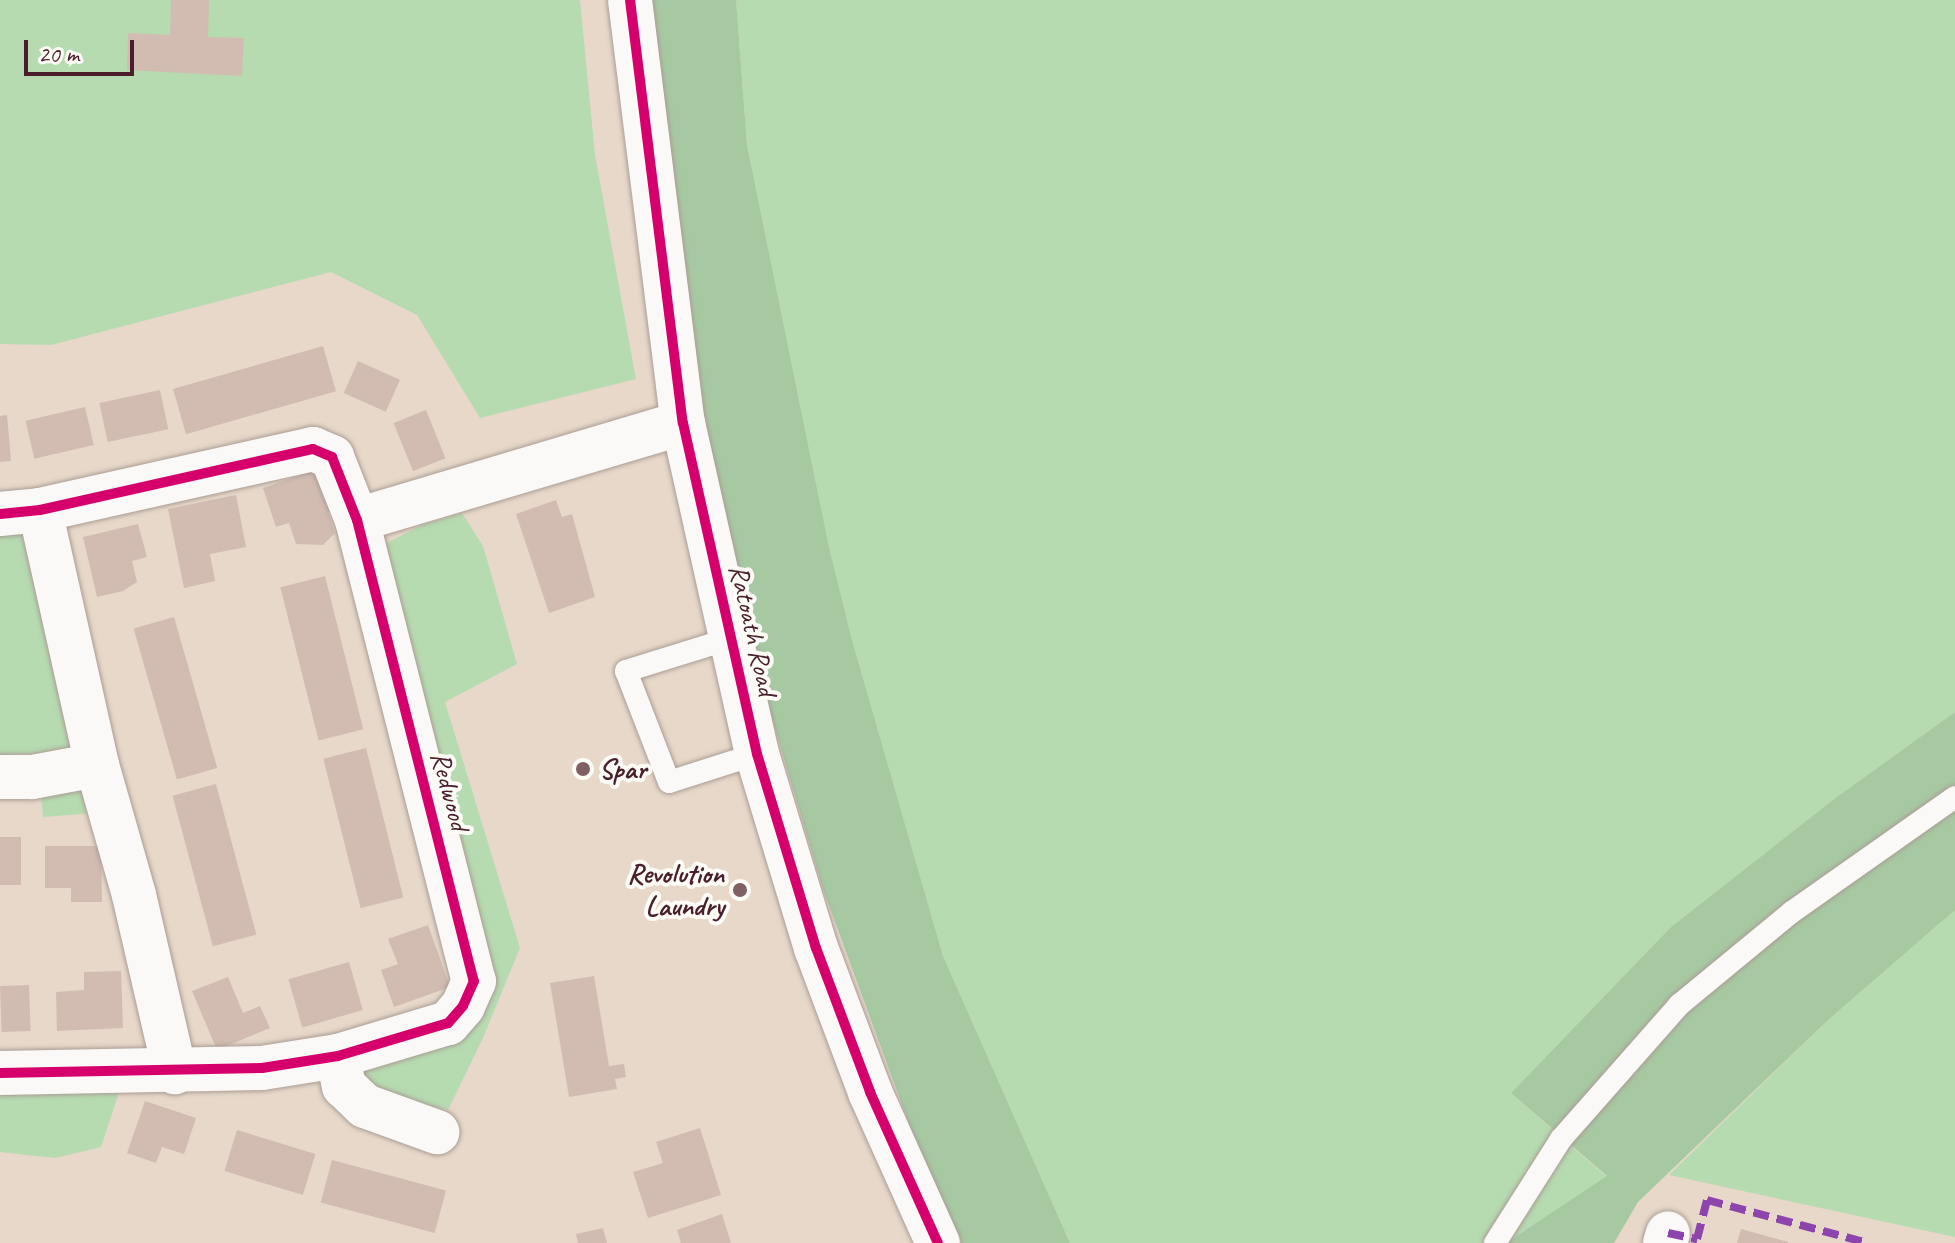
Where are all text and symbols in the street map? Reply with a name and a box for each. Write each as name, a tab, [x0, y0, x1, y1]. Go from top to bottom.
scale bar	[28, 24, 138, 74]
text: 20 m	[38, 39, 79, 69]
street label: Ratoath Road	[722, 561, 784, 699]
street label: Redwood	[423, 748, 477, 834]
place label: Spar	[599, 752, 646, 786]
marker: Spar	[574, 760, 592, 778]
place label: Revolution Laundry	[627, 857, 724, 923]
marker: Revolution Laundry	[731, 881, 749, 899]

